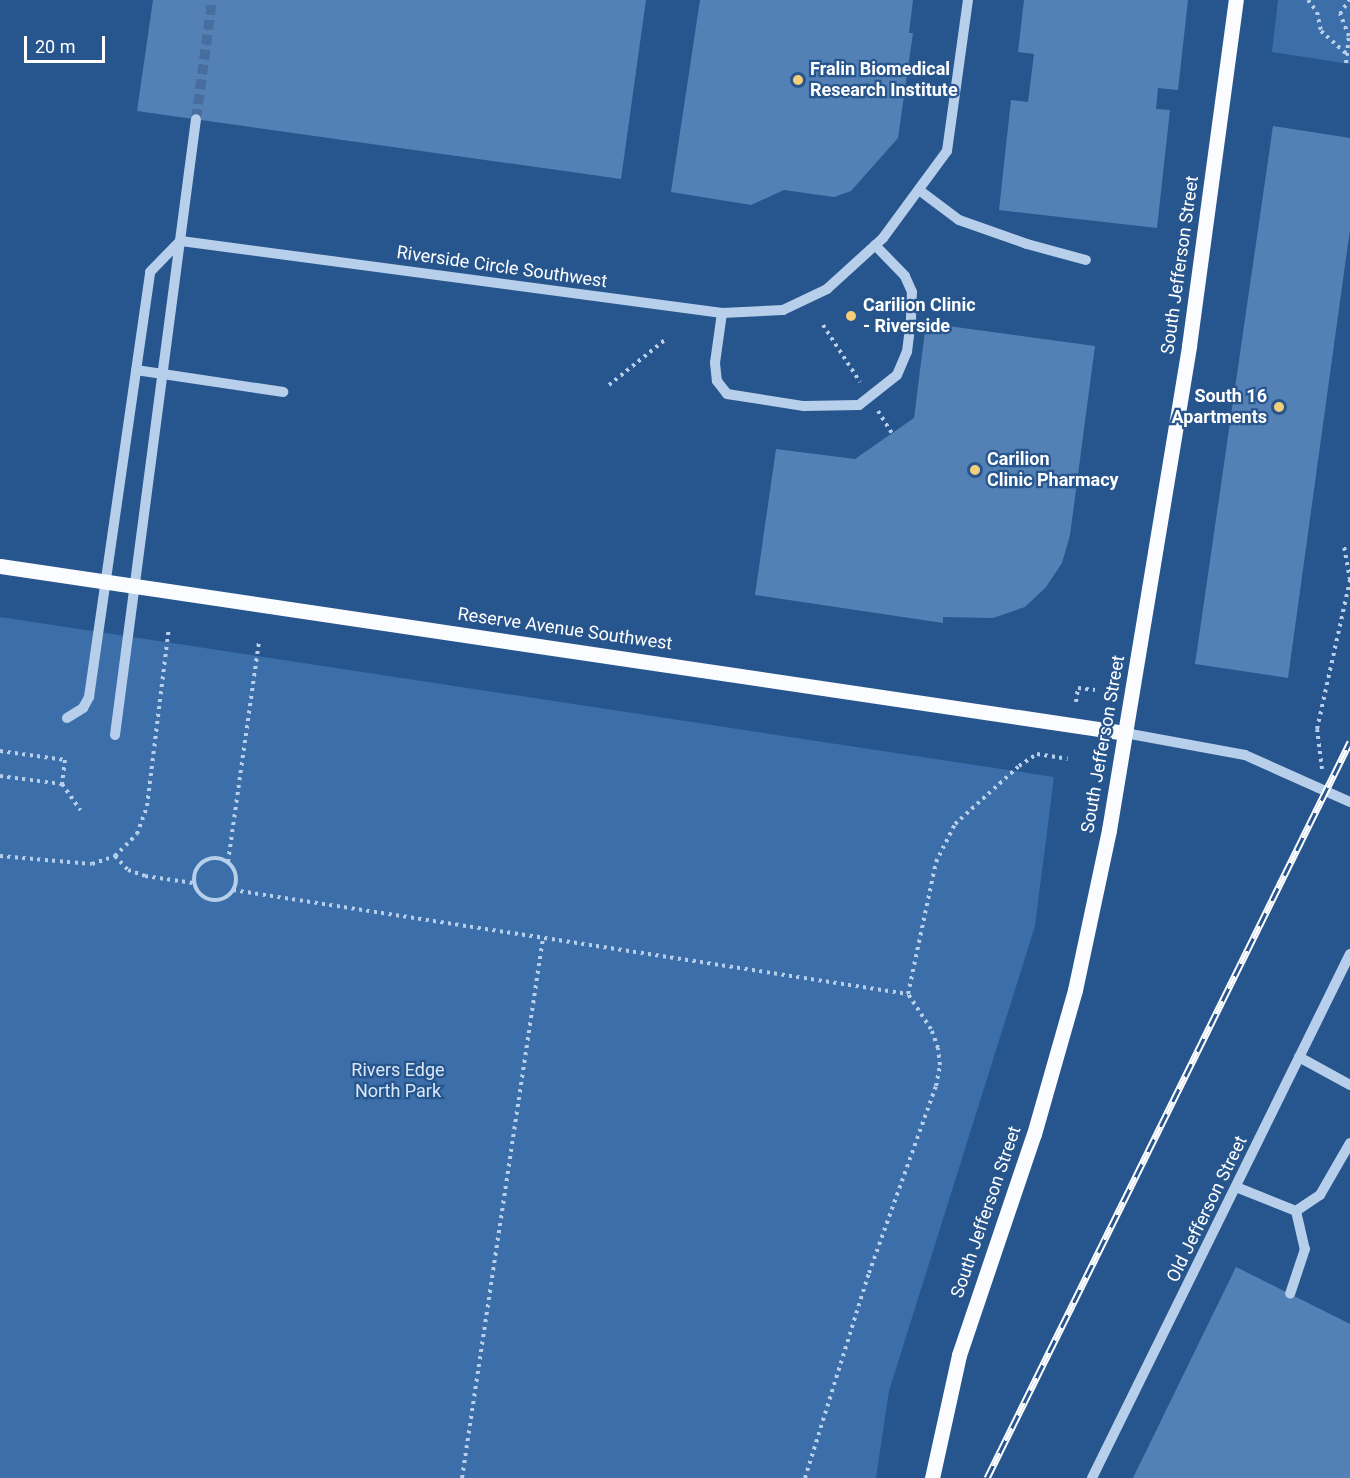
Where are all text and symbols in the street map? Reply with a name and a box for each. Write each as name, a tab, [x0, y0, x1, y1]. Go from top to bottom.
scale bar	[27, 24, 108, 62]
text: 20 m	[35, 36, 75, 57]
place label: Fralin Biomedical Research Institute	[810, 59, 958, 101]
marker: Fralin Biomedical Research Institute	[791, 73, 805, 87]
street label: South Jefferson Street	[1157, 174, 1203, 356]
street label: Riverside Circle Southwest	[395, 242, 609, 292]
place label: Carilion Clinic - Riverside	[863, 295, 976, 338]
marker: Carilion Clinic - Riverside	[844, 309, 858, 323]
place label: South 16 Apartments	[1172, 386, 1267, 428]
marker: South 16 Apartments	[1272, 400, 1286, 414]
place label: Carilion Clinic Pharmacy	[987, 449, 1119, 492]
marker: Carilion Clinic Pharmacy	[968, 463, 982, 477]
street label: Reserve Avenue Southwest	[456, 603, 674, 655]
street label: South Jefferson Street	[1077, 653, 1129, 835]
park label: Rivers Edge North Park	[351, 1060, 445, 1102]
street label: South Jefferson Street	[946, 1123, 1026, 1301]
street label: Old Jefferson Street	[1162, 1132, 1252, 1286]

